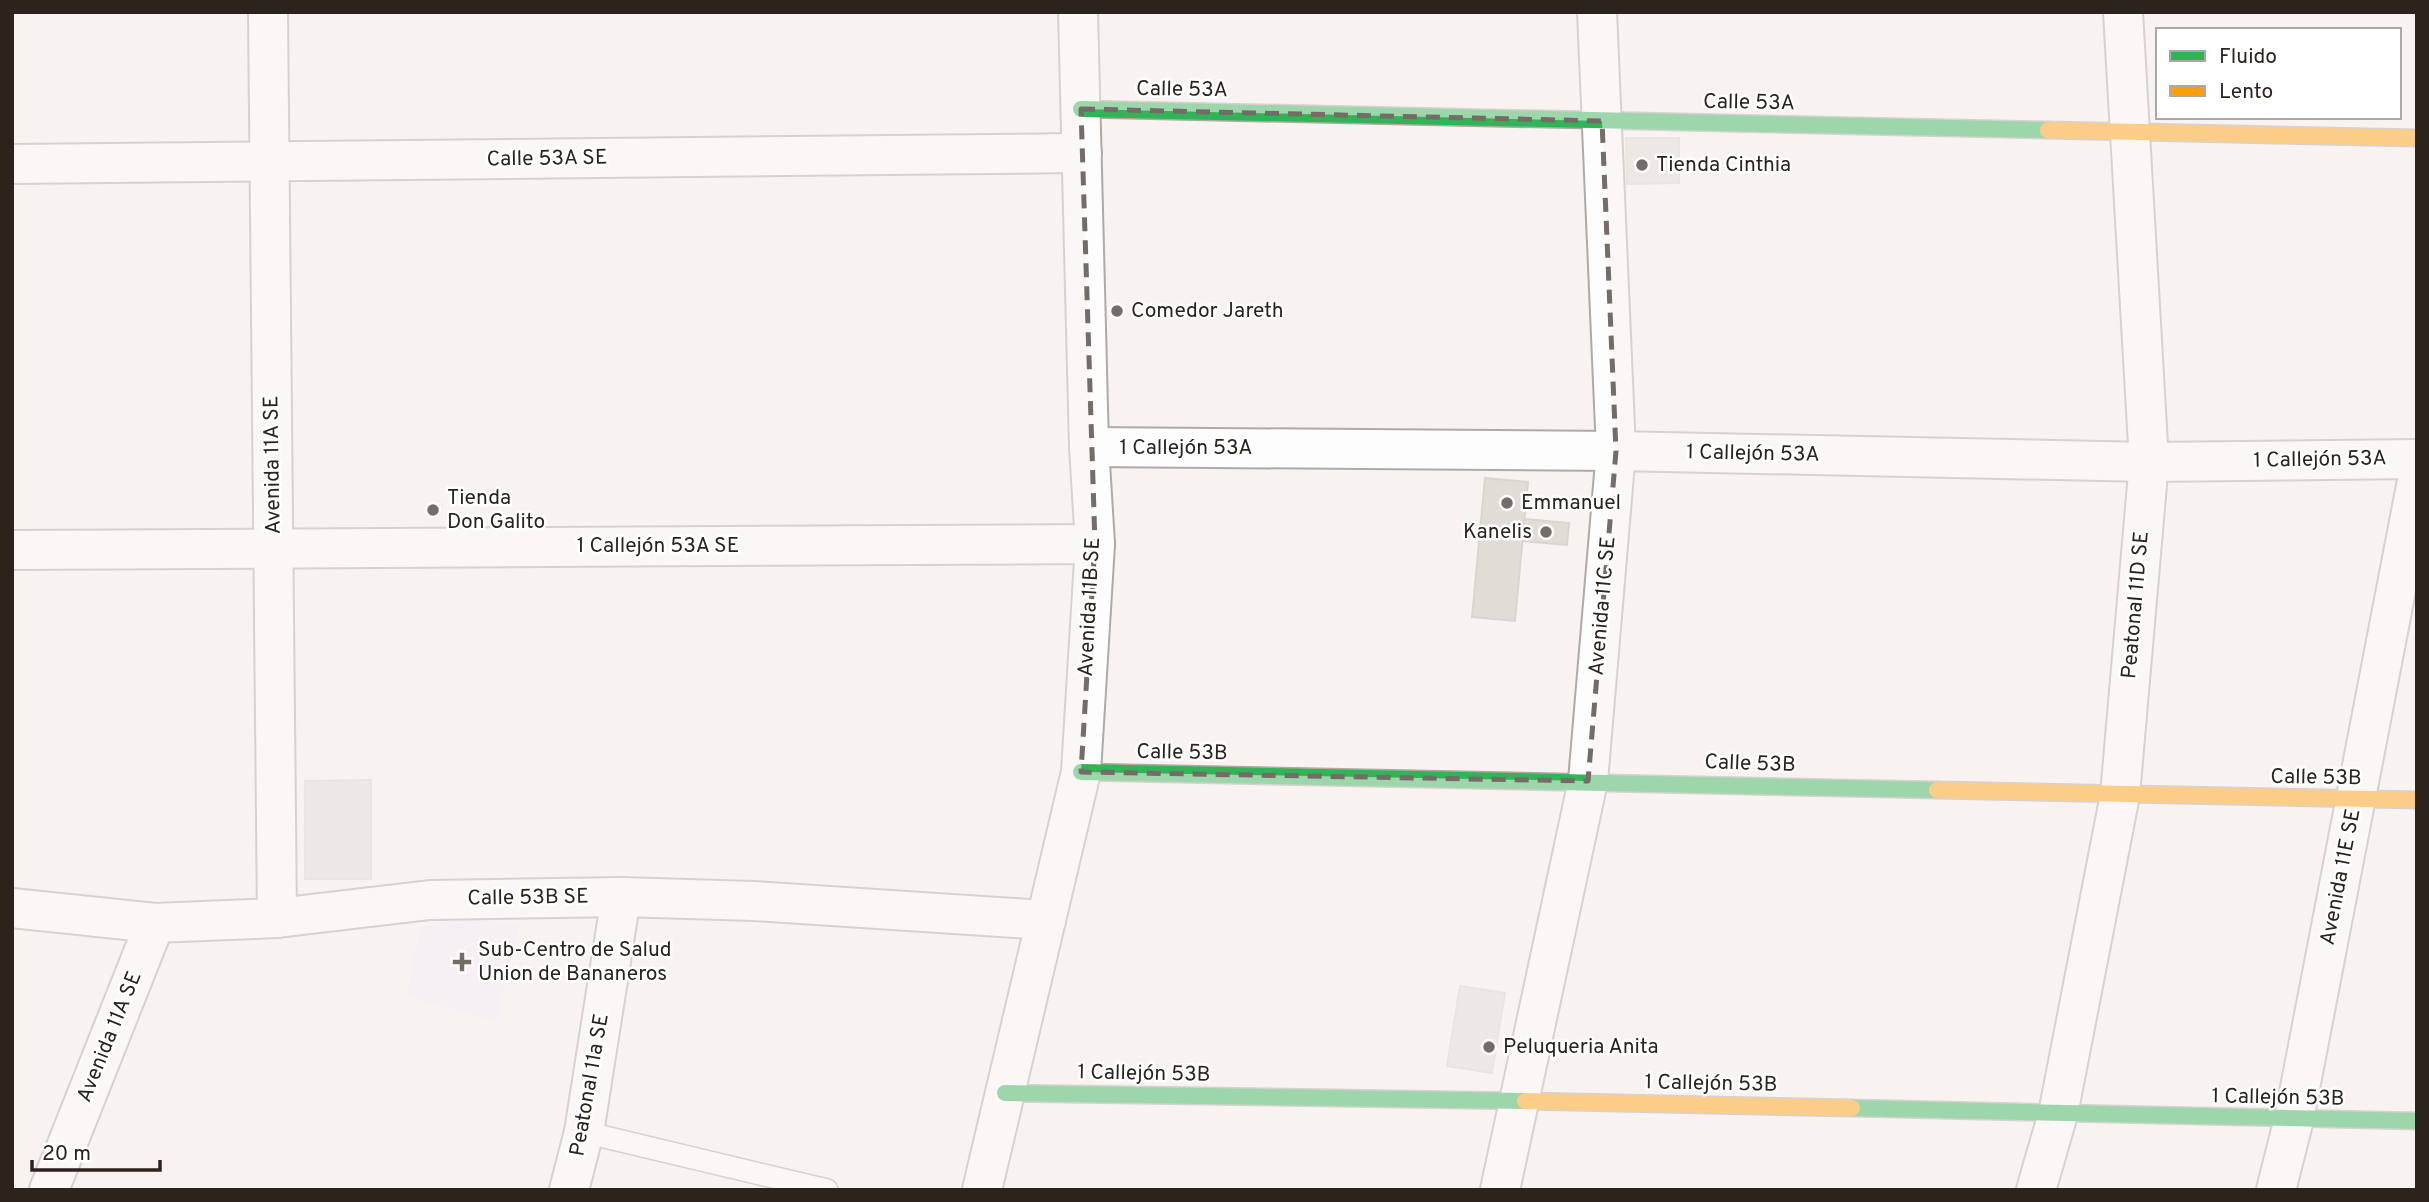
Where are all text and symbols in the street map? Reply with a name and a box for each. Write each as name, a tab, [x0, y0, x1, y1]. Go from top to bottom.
legend	[2156, 28, 2401, 119]
text: Fluido	[2219, 44, 2277, 71]
street label: Calle 53A	[1136, 76, 1228, 104]
text: Lento	[2219, 79, 2273, 106]
street label: Calle 53A	[1703, 89, 1795, 117]
street label: Calle 53A SE	[486, 144, 608, 174]
place label: Tienda Cinthia	[1656, 152, 1791, 179]
marker: Tienda Cinthia	[1634, 157, 1650, 173]
place label: Comedor Jareth	[1131, 298, 1283, 325]
marker: Comedor Jareth	[1109, 303, 1125, 319]
street label: Avenida 11A SE	[258, 395, 288, 535]
street label: 1 Callejón 53A	[1119, 435, 1253, 462]
street label: 1 Callejón 53A	[1686, 439, 1820, 469]
street label: 1 Callejón 53A	[2253, 445, 2387, 475]
place label: Tienda Don Galito	[447, 485, 545, 536]
place label: Emmanuel	[1521, 490, 1621, 517]
marker: Emmanuel	[1499, 495, 1515, 511]
marker: Tienda Don Galito	[425, 502, 441, 518]
place label: Kanelis	[1463, 519, 1532, 546]
marker: Kanelis	[1538, 524, 1554, 540]
street label: Peatonal 11D SE	[2116, 530, 2156, 680]
street label: 1 Callejón 53A SE	[577, 533, 739, 560]
street label: Avenida 11C SE	[1583, 535, 1623, 677]
street label: Avenida 11B SE	[1073, 537, 1107, 677]
street label: Calle 53B	[1136, 739, 1228, 767]
street label: Calle 53B	[1704, 749, 1796, 779]
street label: Calle 53B	[2270, 764, 2362, 792]
street label: Avenida 11E SE	[2315, 806, 2367, 948]
street label: Calle 53B SE	[467, 883, 589, 913]
place label: Sub-Centro de Salud Union de Bananeros	[478, 937, 672, 988]
marker: Sub-Centro de Salud Union de Bananeros	[452, 952, 472, 972]
street label: Avenida 11A SE	[71, 968, 149, 1106]
street label: Peatonal 11a SE	[564, 1012, 616, 1158]
place label: Peluqueria Anita	[1503, 1034, 1659, 1061]
marker: Peluqueria Anita	[1481, 1039, 1497, 1055]
street label: 1 Callejón 53B	[1077, 1059, 1211, 1089]
street label: 1 Callejón 53B	[1644, 1069, 1778, 1099]
street label: 1 Callejón 53B	[2211, 1083, 2345, 1113]
scale bar	[32, 1128, 159, 1172]
text: 20 m	[42, 1141, 91, 1168]

